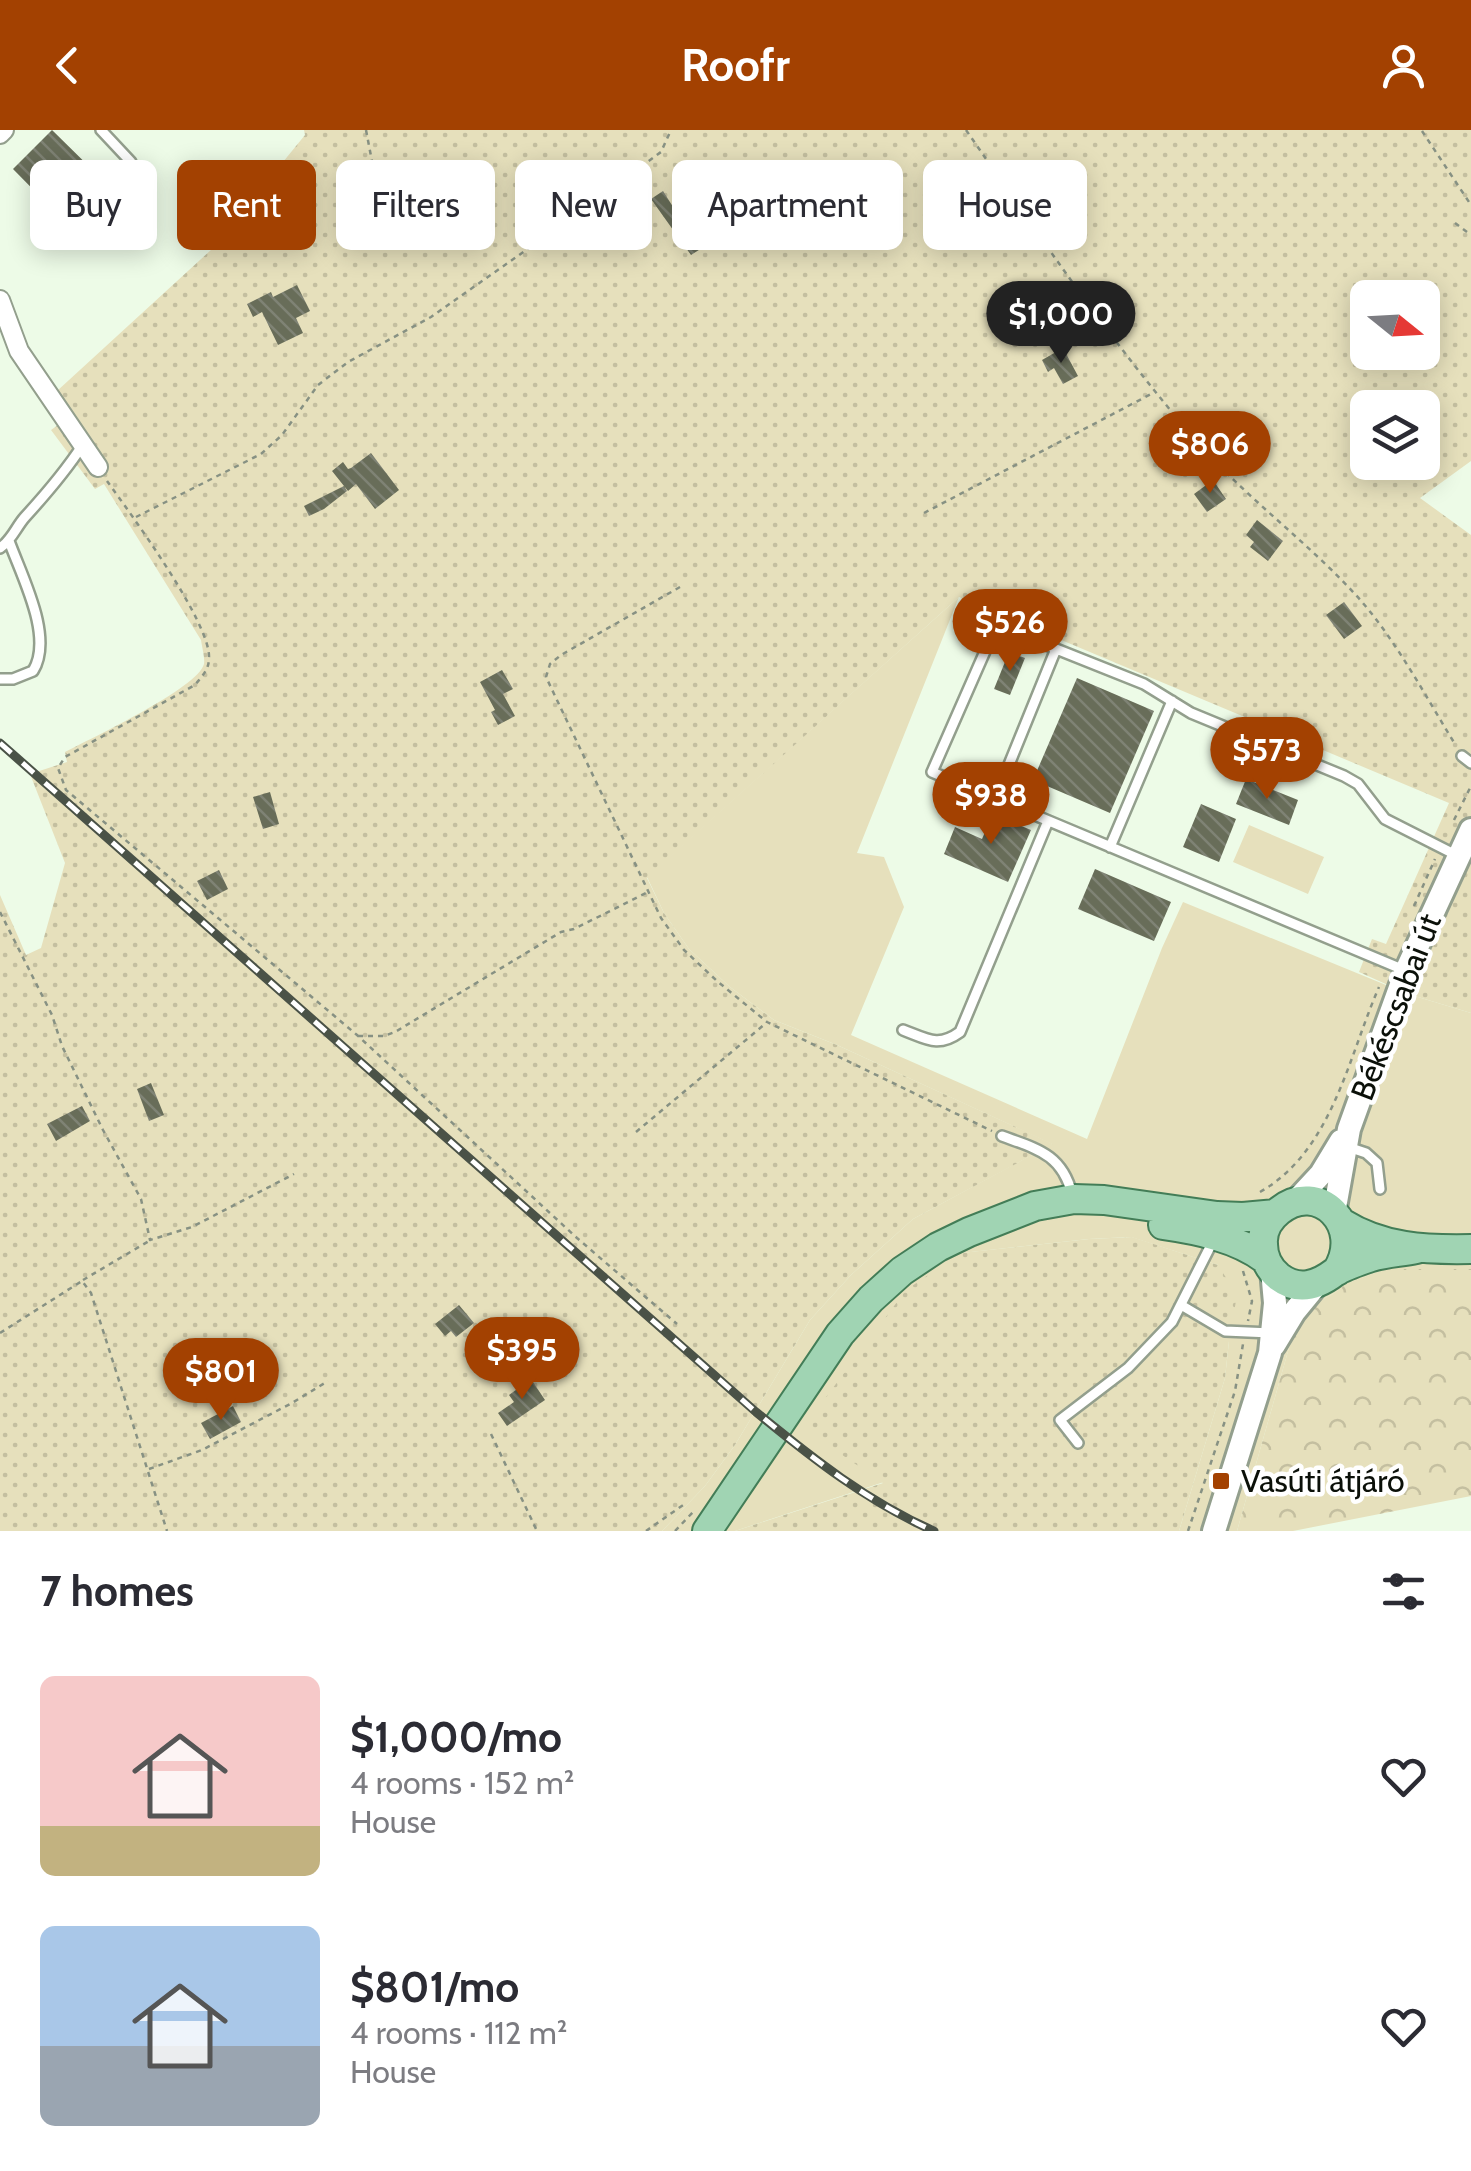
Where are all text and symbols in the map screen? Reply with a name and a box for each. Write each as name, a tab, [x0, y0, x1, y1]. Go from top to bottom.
icon: back	[40, 38, 95, 93]
text: Roofr	[681, 38, 790, 92]
icon: person	[1376, 38, 1431, 93]
chip: Buy	[30, 160, 157, 250]
chip: Rent	[177, 160, 316, 250]
chip: Filters	[336, 160, 495, 250]
chip: New	[515, 160, 652, 250]
chip: Apartment	[672, 160, 903, 250]
chip: House	[923, 160, 1087, 250]
north arrow	[1350, 280, 1440, 370]
map controls	[1350, 280, 1440, 480]
pin: $1,000	[980, 281, 1142, 366]
text: $1,000	[1008, 294, 1114, 333]
button: layers	[1350, 390, 1440, 480]
pin: $806	[1151, 411, 1269, 496]
text: $806	[1171, 424, 1249, 463]
pin: $526	[951, 589, 1069, 674]
text: $526	[975, 602, 1045, 641]
pin: $573	[1208, 717, 1326, 802]
text: $573	[1232, 730, 1302, 769]
pin: $938	[932, 762, 1050, 847]
text: $938	[954, 775, 1028, 814]
street label: Békéscsabai út	[1342, 908, 1449, 1106]
pin: $395	[463, 1317, 581, 1402]
text: $395	[487, 1330, 557, 1369]
pin: $801	[162, 1338, 280, 1423]
text: $801	[185, 1351, 257, 1390]
place label: Vasúti átjáró	[1241, 1461, 1405, 1500]
marker: Vasúti átjáró	[1210, 1470, 1232, 1492]
icon: filters	[1376, 1564, 1431, 1619]
text: 7 homes	[40, 1565, 194, 1617]
text: $1,000/mo	[350, 1711, 562, 1763]
icon: home	[120, 1716, 240, 1836]
icon: heart	[1376, 1749, 1431, 1804]
text: 4 rooms · 152 m²	[350, 1763, 574, 1802]
text: House	[350, 1802, 436, 1841]
text: $801/mo	[350, 1961, 519, 2013]
icon: home	[120, 1966, 240, 2086]
icon: heart	[1376, 1999, 1431, 2054]
text: 4 rooms · 112 m²	[350, 2013, 567, 2052]
text: House	[350, 2052, 436, 2091]

